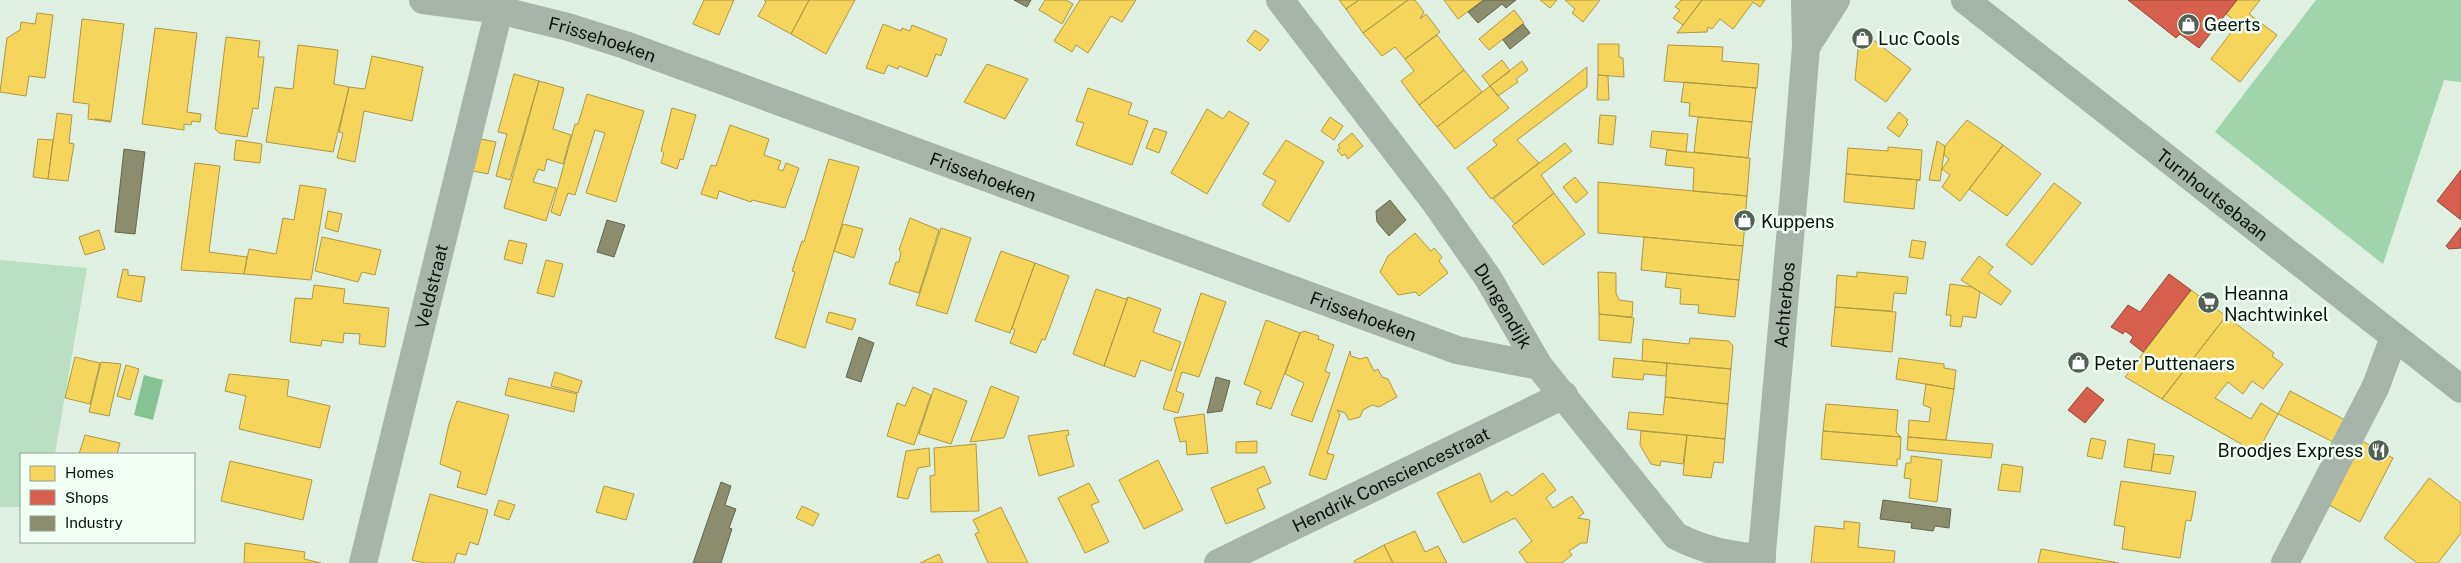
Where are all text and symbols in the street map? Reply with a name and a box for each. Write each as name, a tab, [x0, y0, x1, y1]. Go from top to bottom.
street label: Frissehoeken	[547, 12, 659, 66]
shop icon: Geerts	[2176, 12, 2200, 36]
place label: Geerts	[2204, 14, 2260, 35]
shop icon: Luc Cools	[1850, 26, 1874, 50]
place label: Luc Cools	[1878, 28, 1960, 49]
street label: Turnhoutsebaan	[2153, 144, 2273, 245]
street label: Frissehoeken	[927, 147, 1039, 205]
shop icon: Kuppens	[1733, 209, 1757, 233]
place label: Kuppens	[1761, 211, 1834, 232]
street label: Veldstraat	[411, 242, 452, 331]
street label: Dungendijk	[1470, 259, 1537, 352]
street label: Achterbos	[1770, 261, 1798, 349]
place label: Heanna Nachtwinkel	[2224, 283, 2328, 325]
street label: Frissehoeken	[1307, 287, 1419, 345]
supermarket icon: Heanna Nachtwinkel	[2196, 291, 2220, 315]
shop icon: Peter Puttenaers	[2066, 351, 2090, 375]
place label: Peter Puttenaers	[2094, 353, 2235, 374]
street label: Hendrik Consciencestraat	[1289, 422, 1493, 536]
restaurant icon: Broodjes Express	[2367, 438, 2391, 462]
place label: Broodjes Express	[2218, 440, 2363, 461]
legend	[20, 453, 195, 543]
text: Homes	[65, 464, 114, 481]
text: Shops	[65, 489, 109, 506]
text: Industry	[65, 514, 123, 531]

